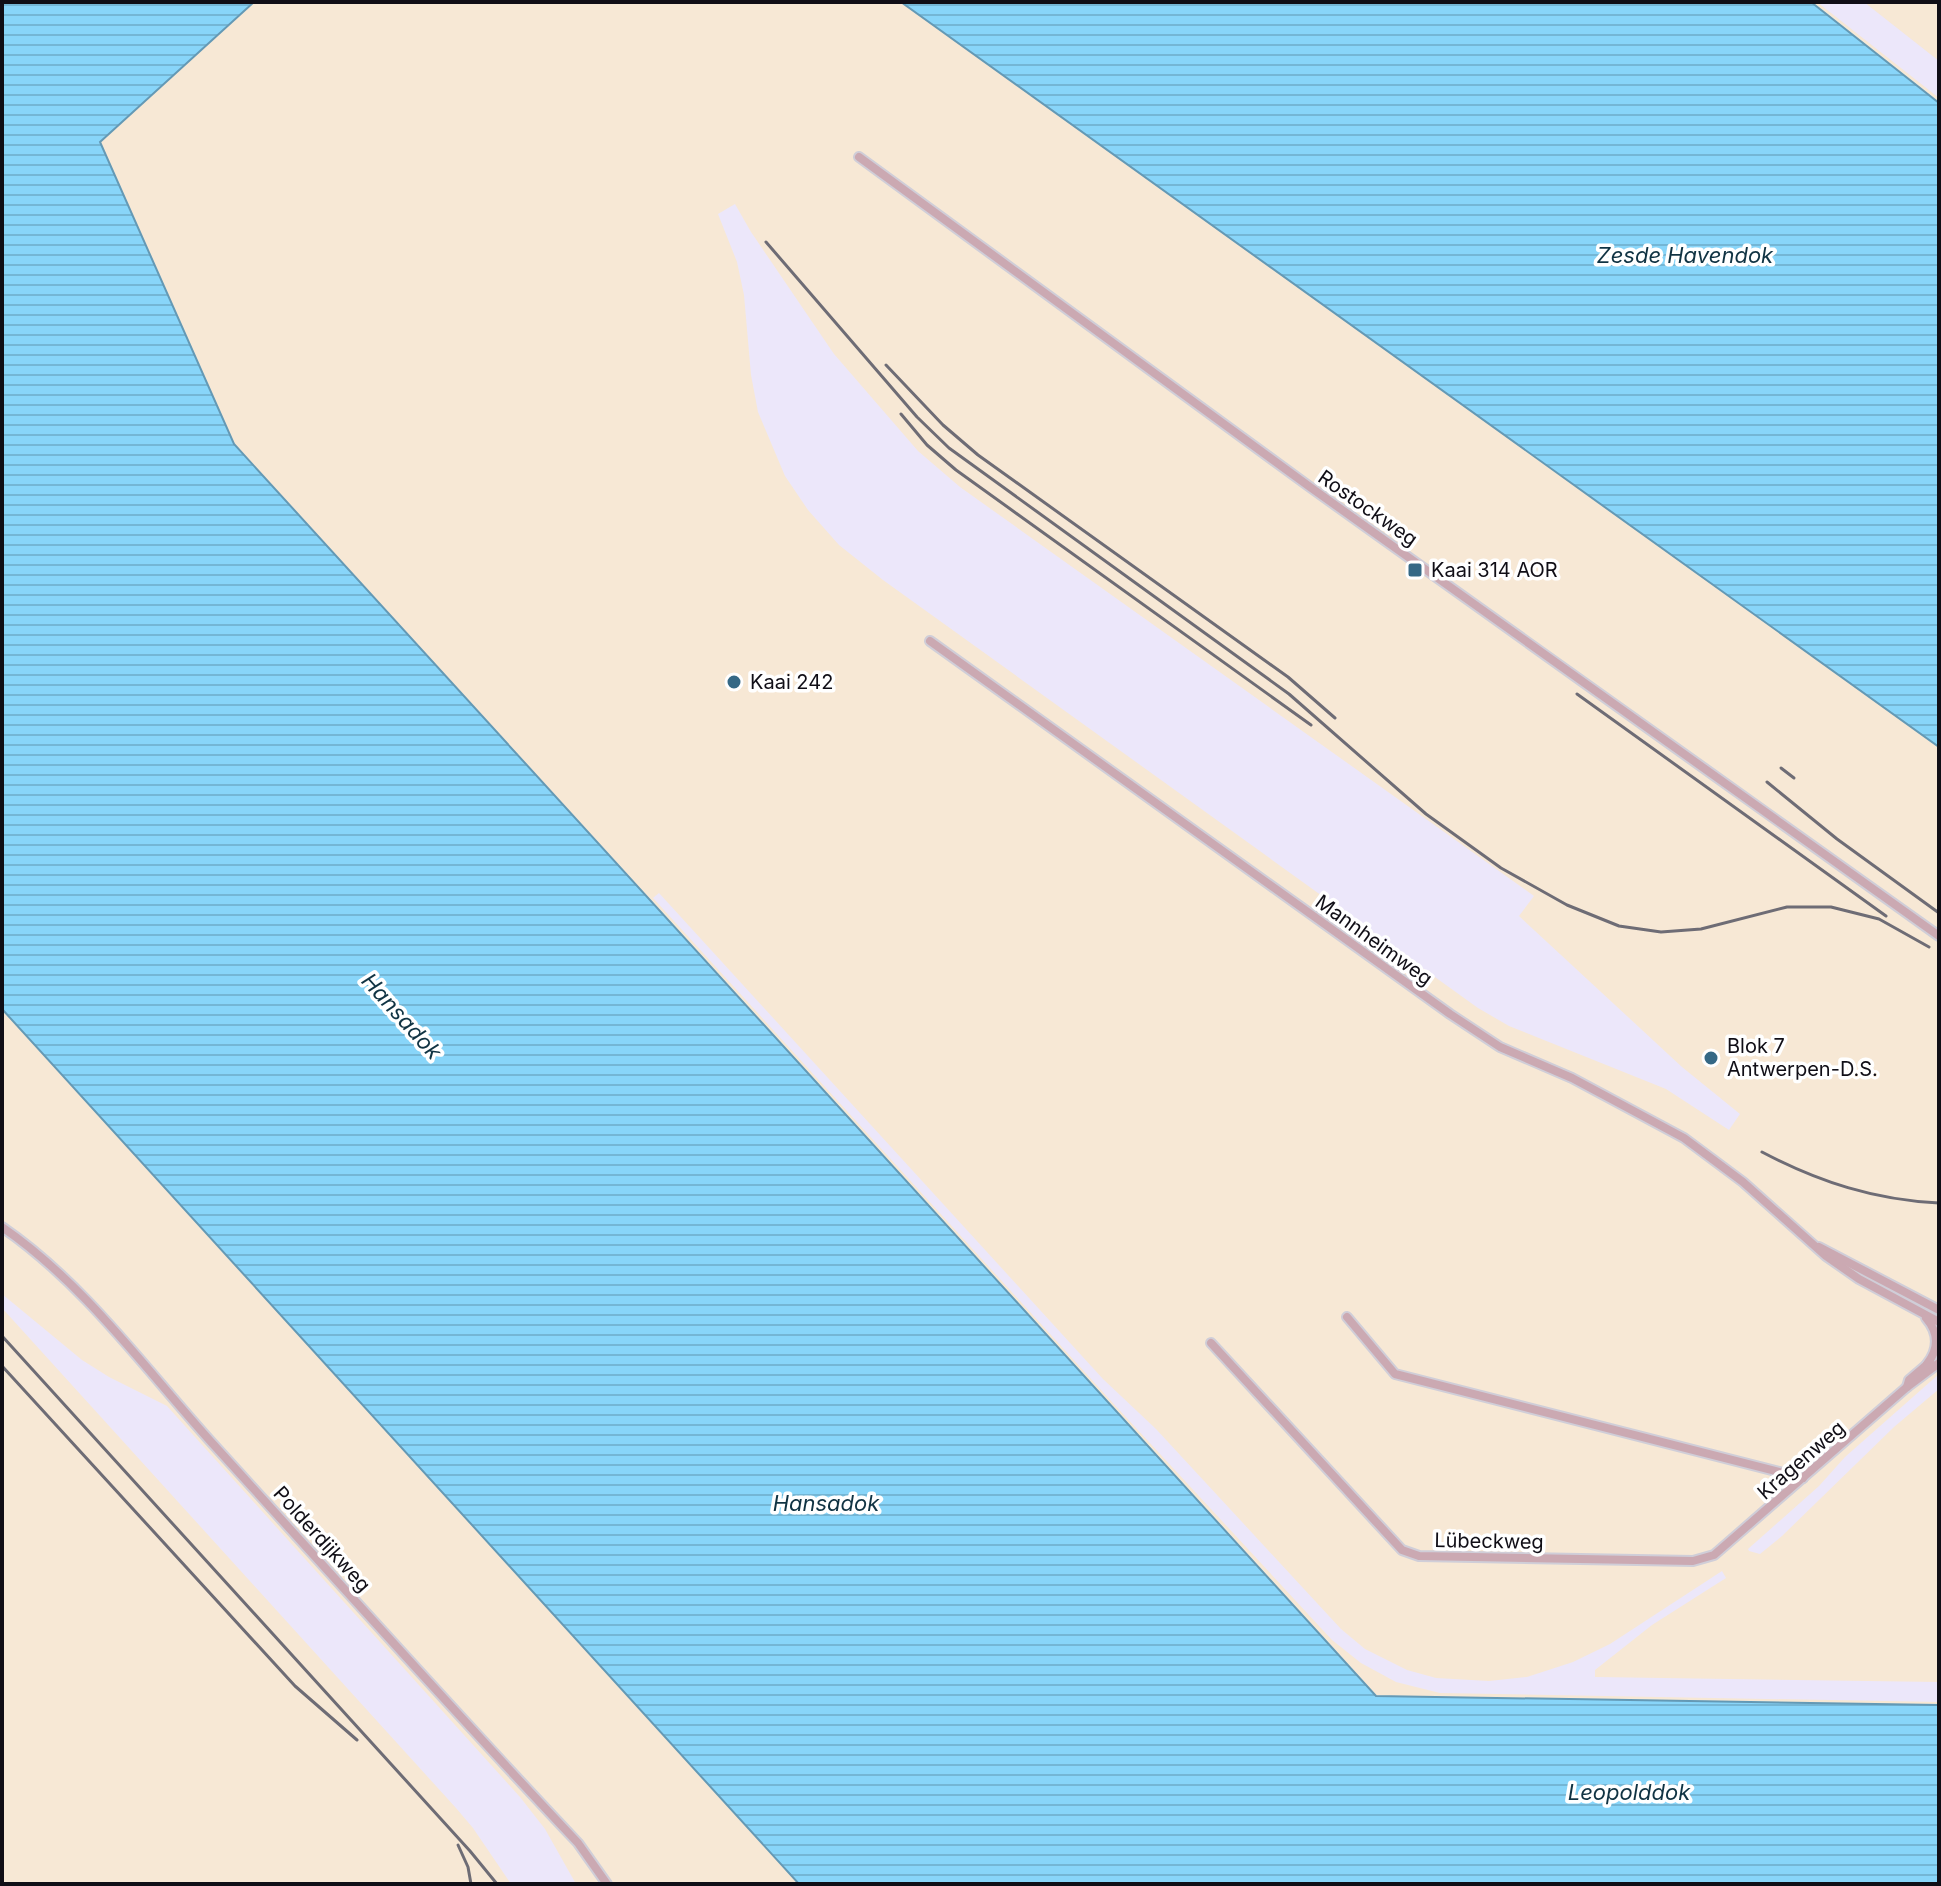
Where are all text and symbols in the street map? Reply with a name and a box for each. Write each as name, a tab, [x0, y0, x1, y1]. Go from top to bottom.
water label: Zesde Havendok	[1597, 242, 1774, 268]
street label: Rostockweg	[1314, 465, 1422, 551]
place label: Kaai 314 AOR	[1431, 558, 1558, 582]
marker: Kaai 314 AOR	[1406, 561, 1424, 579]
place label: Kaai 242	[750, 670, 833, 694]
marker: Kaai 242	[725, 673, 743, 691]
street label: Mannheimweg	[1311, 890, 1437, 990]
water label: Hansadok	[357, 968, 448, 1065]
place label: Blok 7 Antwerpen-D.S.	[1727, 1034, 1878, 1081]
marker: Blok 7 Antwerpen-D.S.	[1702, 1049, 1720, 1067]
street label: Kragenweg	[1752, 1416, 1850, 1504]
street label: Polderdijkweg	[268, 1481, 376, 1597]
water label: Hansadok	[773, 1490, 880, 1516]
street label: Lübeckweg	[1434, 1528, 1544, 1554]
water label: Leopolddok	[1568, 1779, 1691, 1805]

